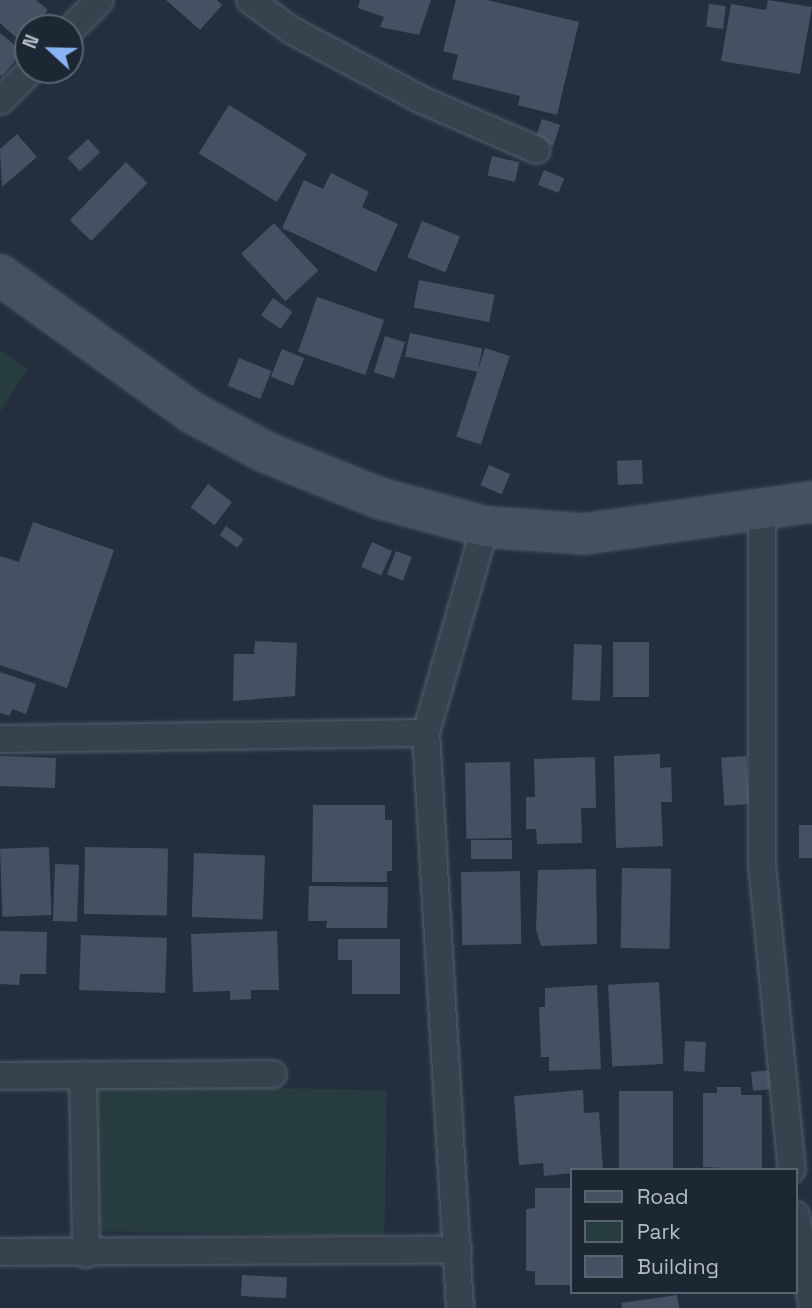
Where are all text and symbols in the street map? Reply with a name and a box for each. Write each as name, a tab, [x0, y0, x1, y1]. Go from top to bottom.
north arrow	[14, 14, 84, 84]
text: N	[17, 31, 45, 52]
legend	[570, 1168, 798, 1294]
text: Road	[637, 1183, 689, 1210]
text: Park	[637, 1218, 681, 1245]
text: Building	[637, 1253, 719, 1280]

